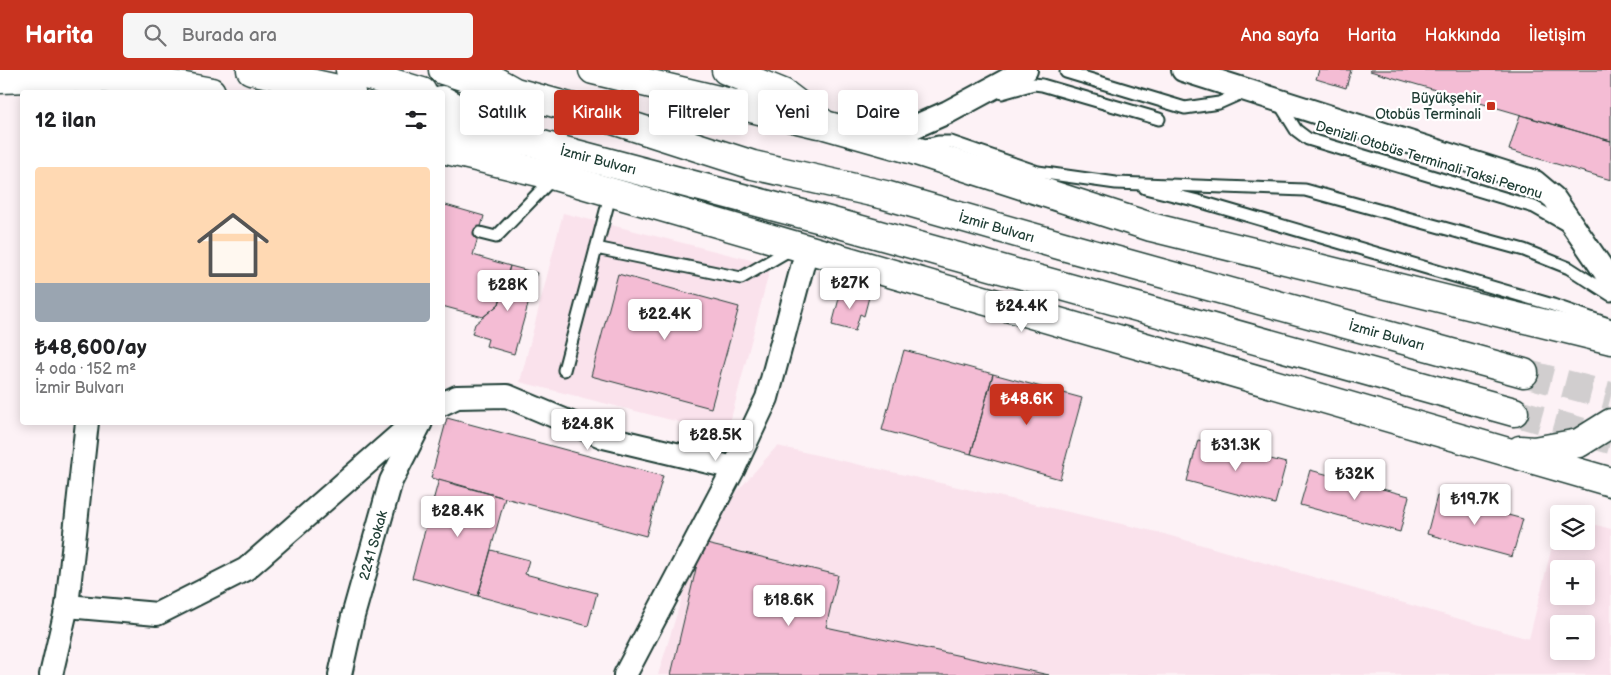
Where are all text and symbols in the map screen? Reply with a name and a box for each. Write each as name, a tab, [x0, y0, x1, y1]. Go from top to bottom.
search box	[123, 13, 473, 58]
text: Harita	[25, 21, 93, 50]
icon: search	[141, 21, 169, 49]
text: Burada ara	[181, 24, 277, 47]
text: Ana sayfa	[1241, 25, 1319, 46]
text: Harita	[1347, 25, 1396, 46]
text: Hakkında	[1424, 25, 1500, 46]
text: İletişim	[1528, 25, 1586, 46]
chip: Satılık	[460, 90, 544, 135]
chip: Kiralık	[554, 90, 639, 135]
chip: Filtreler	[649, 90, 748, 135]
chip: Yeni	[758, 90, 828, 135]
chip: Daire	[838, 90, 918, 135]
place label: Büyükşehir Otobüs Terminali	[1375, 90, 1482, 123]
marker: Büyükşehir Otobüs Terminali	[1485, 100, 1497, 112]
icon: filters	[402, 106, 430, 134]
text: 12 ilan	[35, 108, 96, 133]
street label: Denizli Otobüs Terminali Taksi Peronu	[1314, 117, 1544, 203]
street label: İzmir Bulvarı	[558, 141, 638, 178]
icon: home	[188, 200, 278, 290]
street label: İzmir Bulvarı	[957, 207, 1036, 246]
pin: ₺27K	[820, 268, 880, 310]
pin: ₺28K	[478, 270, 538, 312]
text: ₺27K	[831, 274, 869, 293]
text: ₺28K	[488, 276, 528, 295]
pin: ₺24.4K	[981, 290, 1063, 333]
text: ₺24.4K	[996, 297, 1048, 316]
pin: ₺22.4K	[624, 298, 706, 341]
text: ₺22.4K	[639, 305, 691, 324]
street label: İzmir Bulvarı	[1347, 316, 1427, 354]
text: ₺48,600/ay	[35, 335, 147, 360]
text: 4 oda · 152 m²	[35, 360, 136, 379]
text: İzmir Bulvarı	[35, 379, 124, 398]
pin: ₺48.6K	[986, 384, 1068, 426]
text: ₺48.6K	[1001, 390, 1053, 409]
pin: ₺24.8K	[547, 408, 629, 451]
text: ₺24.8K	[562, 415, 614, 434]
pin: ₺28.5K	[675, 420, 757, 462]
text: ₺28.5K	[690, 426, 742, 445]
pin: ₺31.3K	[1195, 430, 1277, 472]
text: ₺31.3K	[1212, 436, 1260, 455]
pin: ₺32K	[1325, 458, 1385, 501]
text: ₺32K	[1336, 465, 1374, 484]
pin: ₺19.7K	[1434, 484, 1516, 526]
text: ₺19.7K	[1451, 490, 1499, 509]
pin: ₺28.4K	[417, 496, 499, 538]
text: ₺28.4K	[432, 502, 484, 521]
map controls	[1550, 505, 1595, 660]
button: layers	[1550, 505, 1595, 550]
street label: 2241 Sokak	[355, 508, 391, 582]
button: +	[1550, 560, 1595, 605]
pin: ₺18.6K	[748, 584, 830, 627]
text: ₺18.6K	[764, 591, 814, 610]
button: −	[1550, 615, 1595, 660]

